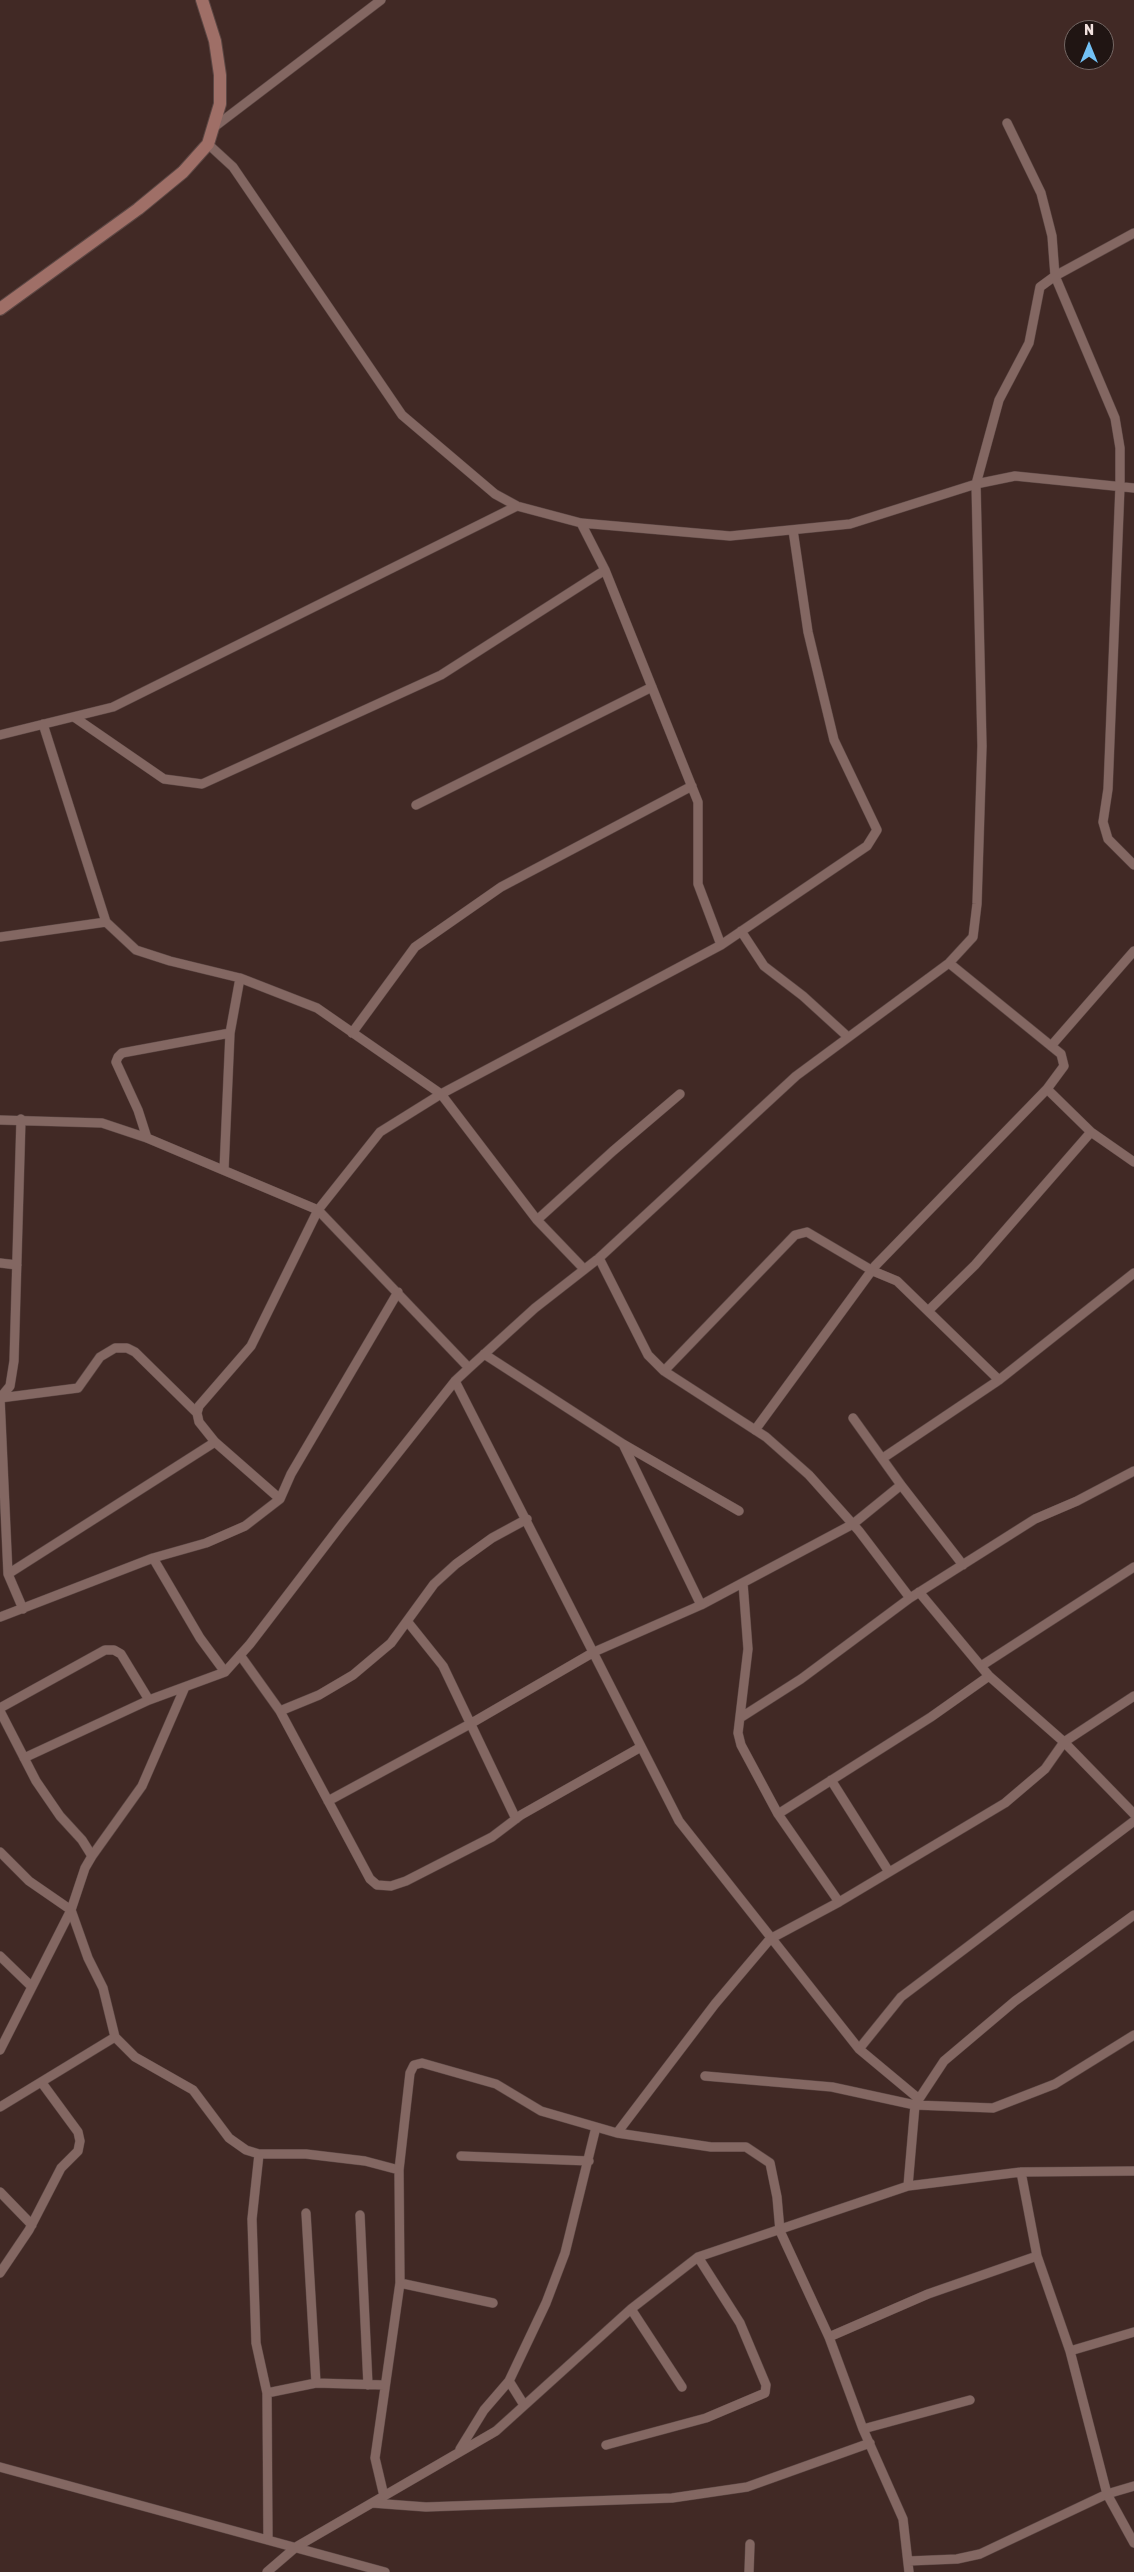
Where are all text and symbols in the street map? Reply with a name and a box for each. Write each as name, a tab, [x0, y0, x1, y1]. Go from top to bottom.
north arrow	[1064, 20, 1114, 70]
text: N	[1084, 22, 1094, 39]

